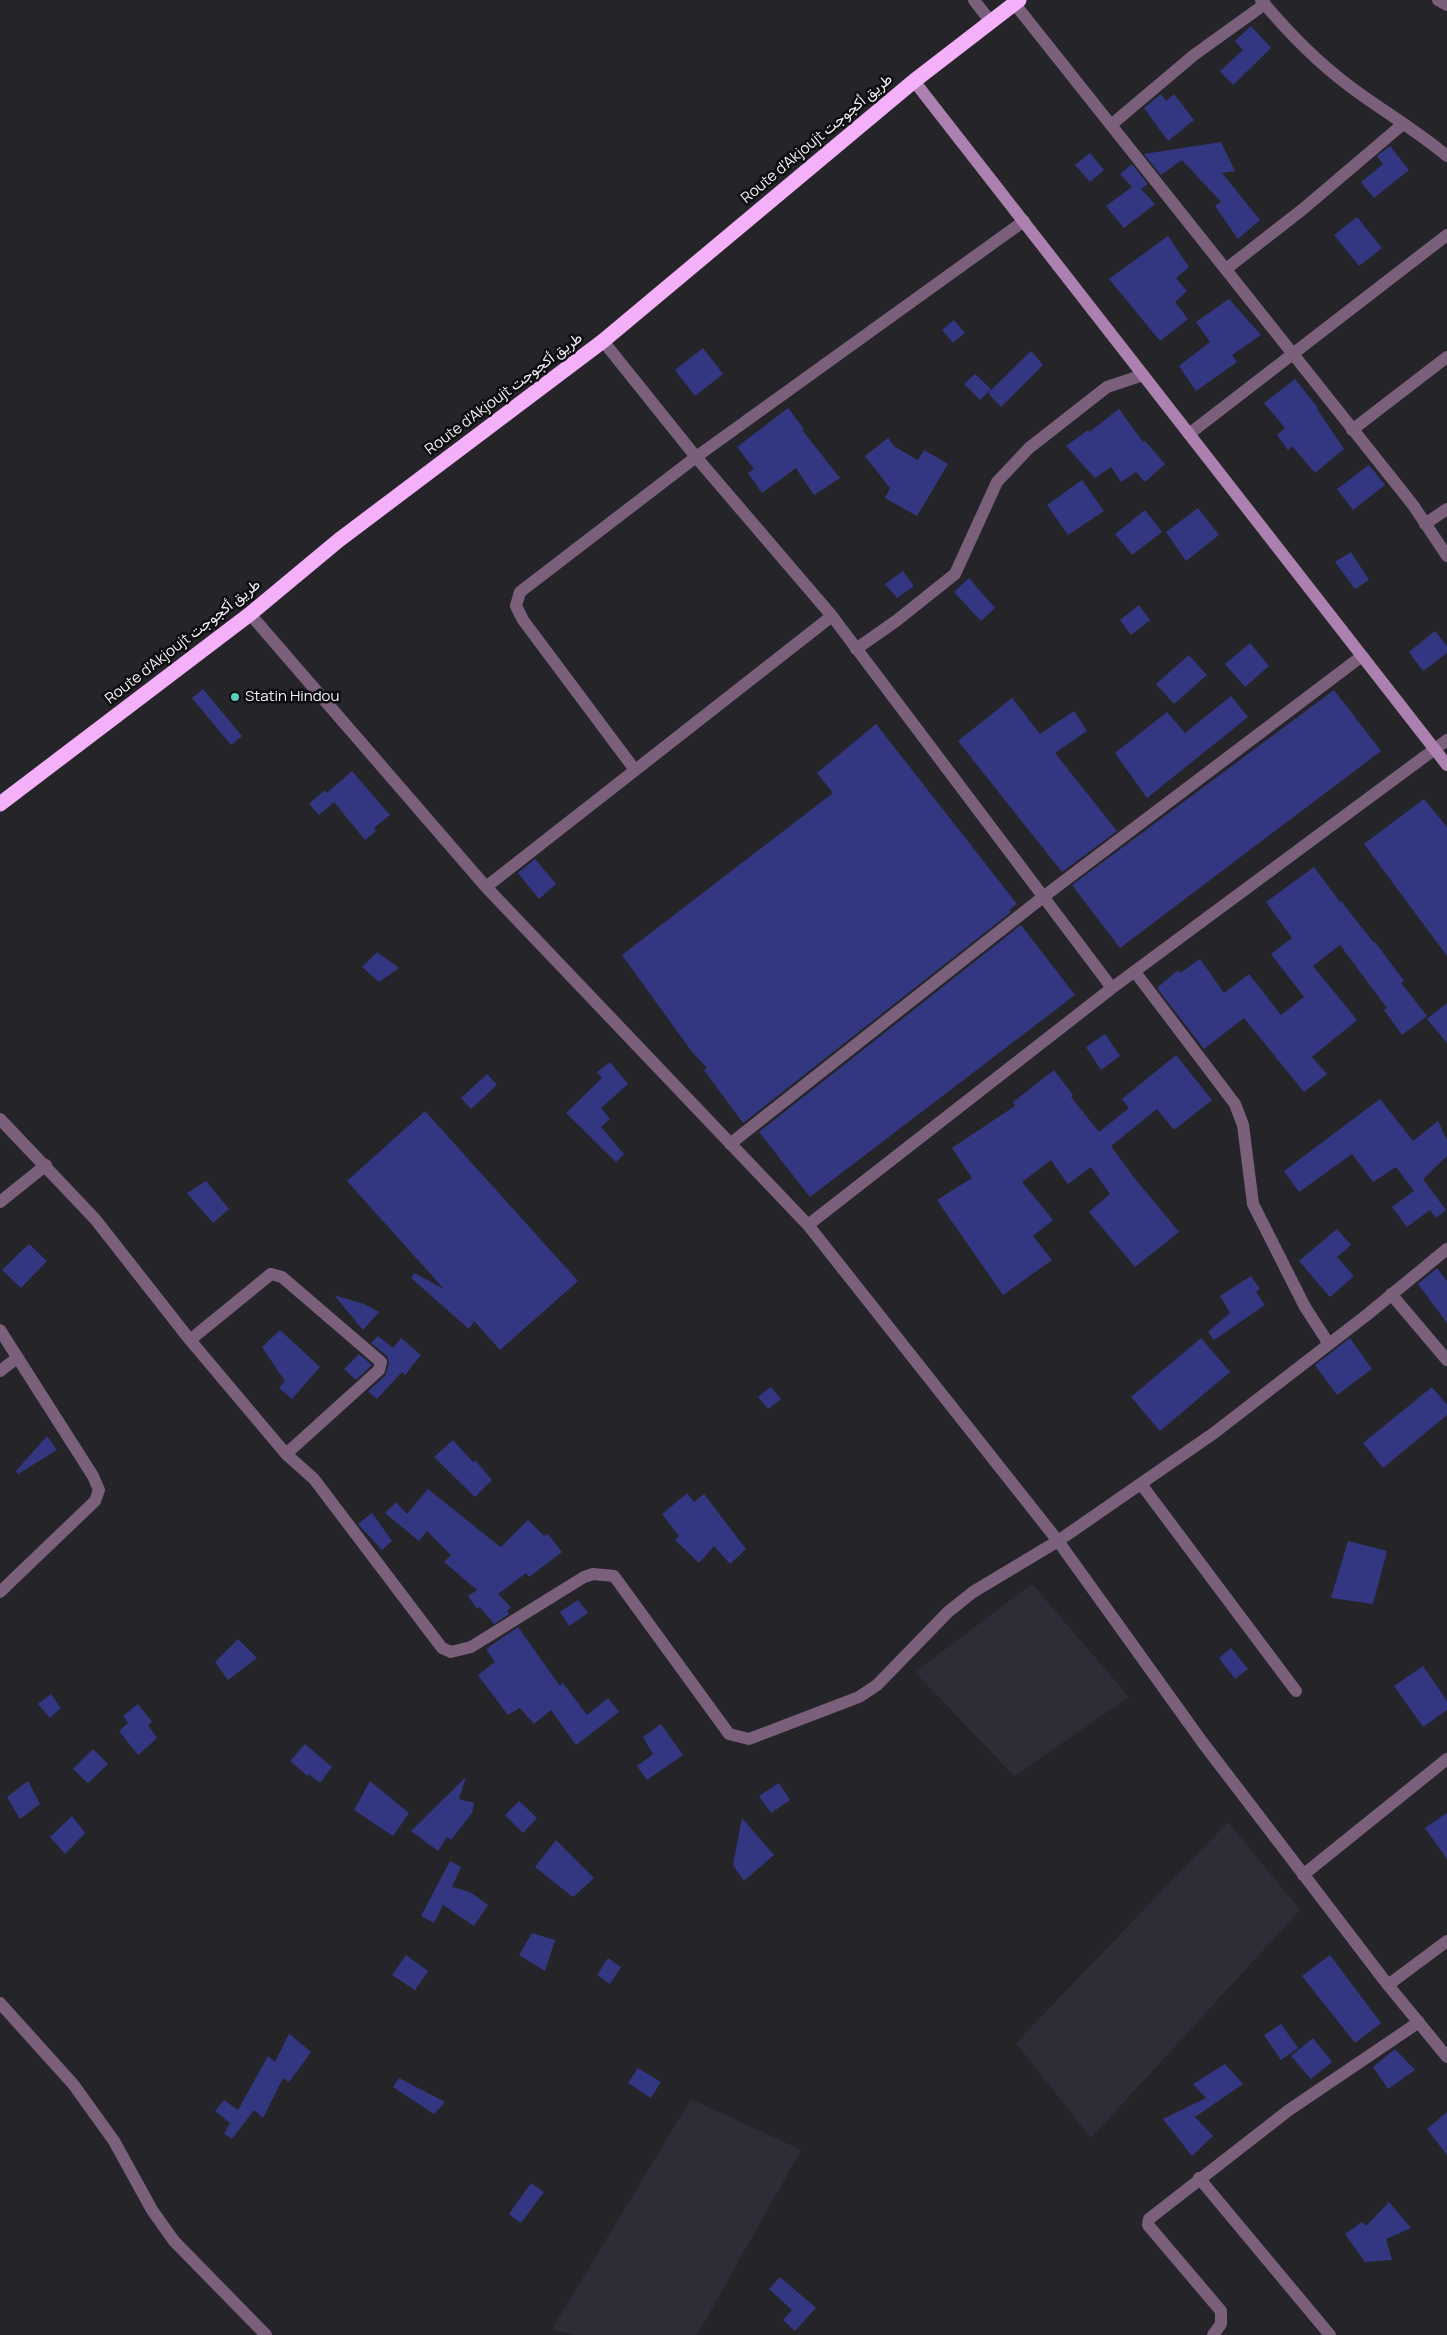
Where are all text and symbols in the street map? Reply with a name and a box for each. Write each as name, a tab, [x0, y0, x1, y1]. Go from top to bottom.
street label: Route d'Akjoujt طريق أكجوجت	[738, 70, 896, 208]
street label: Route d'Akjoujt طريق أكجوجت	[422, 329, 586, 459]
street label: Route d'Akjoujt طريق أكجوجت	[102, 576, 264, 708]
place label: Statin Hindou	[245, 688, 339, 706]
marker: Statin Hindou	[229, 691, 241, 703]

